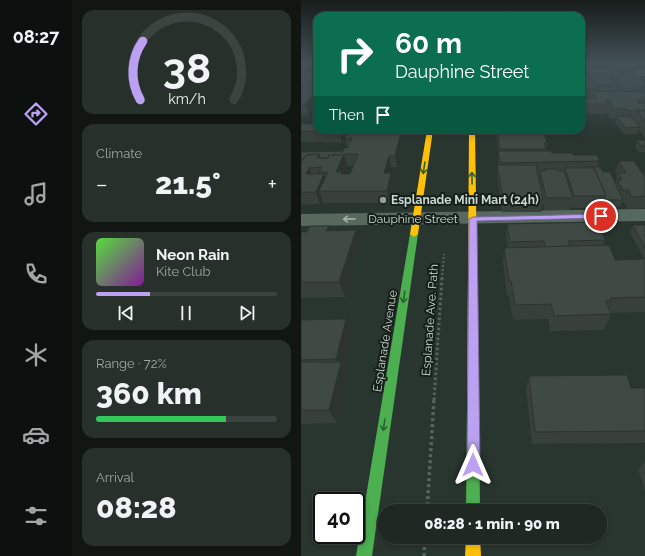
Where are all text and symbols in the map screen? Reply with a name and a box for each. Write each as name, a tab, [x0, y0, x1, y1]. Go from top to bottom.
text: 08:27	[13, 26, 59, 47]
text: 60 m	[395, 27, 462, 60]
icon: right	[329, 28, 381, 80]
text: 38	[162, 44, 211, 93]
text: Dauphine Street	[395, 61, 529, 82]
text: km/h	[168, 91, 205, 107]
icon: directions	[22, 100, 50, 128]
icon: arrive	[372, 104, 394, 126]
text: Then	[329, 106, 364, 124]
text: Climate	[96, 146, 142, 161]
one-way arrow	[420, 162, 428, 175]
text: 21.5°	[155, 166, 221, 201]
text: −	[96, 171, 108, 197]
text: +	[268, 171, 277, 197]
one-way arrow	[469, 172, 476, 185]
icon: music	[22, 180, 50, 208]
place label: Esplanade Mini Mart (24h)	[391, 193, 539, 207]
marker: Esplanade Mini Mart (24h)	[378, 195, 388, 205]
pin	[584, 199, 618, 233]
icon: arrive	[590, 205, 612, 227]
street label: Dauphine Street	[368, 212, 458, 226]
one-way arrow	[343, 215, 356, 223]
text: Neon Rain	[156, 246, 229, 264]
icon: phone	[22, 260, 50, 288]
text: Kite Club	[156, 264, 211, 279]
street label: Esplanade Ave. Path	[419, 264, 441, 376]
street label: Esplanade Avenue	[370, 289, 400, 393]
one-way arrow	[400, 290, 408, 303]
icon: previous	[115, 302, 137, 324]
icon: pause	[175, 302, 197, 324]
icon: next	[236, 302, 258, 324]
icon: climate	[22, 341, 50, 369]
text: Range · 72%	[96, 356, 167, 371]
text: 360 km	[96, 376, 202, 411]
one-way arrow	[380, 418, 388, 431]
icon: car	[22, 421, 50, 449]
position arrow	[452, 444, 494, 486]
text: Arrival	[96, 470, 134, 485]
text: 08:28	[96, 490, 176, 525]
speed limit sign: 40	[313, 492, 365, 544]
icon: filters	[22, 502, 50, 530]
text: 08:28 · 1 min · 90 m	[424, 515, 560, 533]

